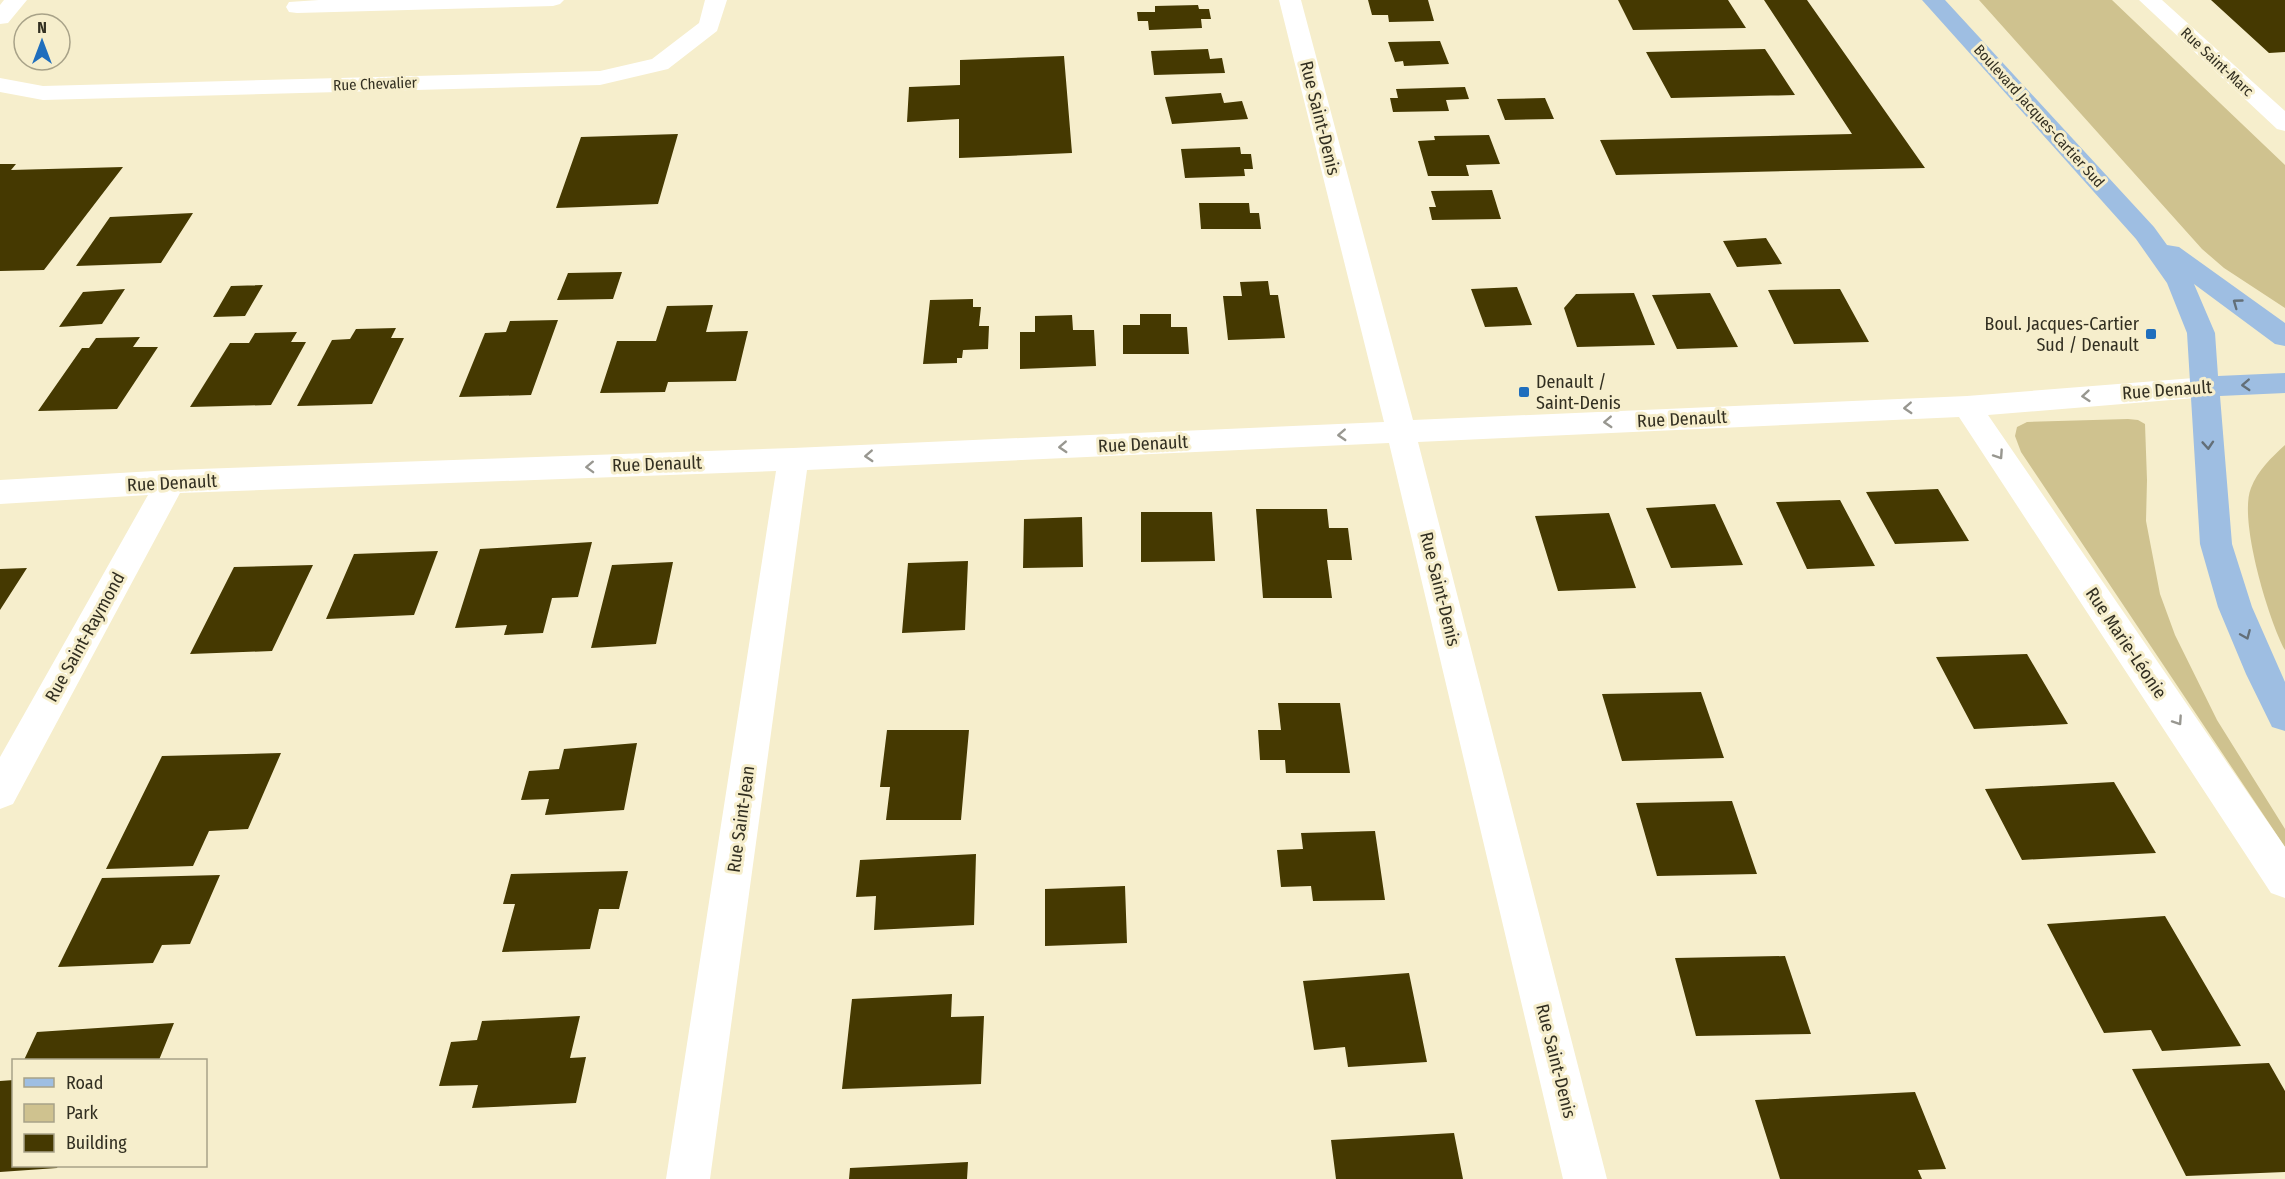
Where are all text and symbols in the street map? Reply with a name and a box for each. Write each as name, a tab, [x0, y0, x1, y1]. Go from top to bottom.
north arrow	[12, 12, 72, 72]
text: N	[37, 18, 47, 37]
street label: Rue Saint-Marc	[2177, 24, 2257, 101]
street label: Boulevard Jacques-Cartier Sud	[1970, 41, 2108, 191]
street label: Rue Saint-Denis	[1295, 59, 1345, 178]
street label: Rue Chevalier	[333, 74, 418, 94]
one-way arrow	[2233, 299, 2244, 310]
place label: Boul. Jacques-Cartier Sud / Denault	[1985, 313, 2140, 356]
marker: Boul. Jacques-Cartier Sud / Denault	[2144, 327, 2158, 341]
place label: Denault / Saint-Denis	[1536, 371, 1621, 414]
street label: Rue Denault	[2121, 376, 2213, 404]
one-way arrow	[2241, 378, 2250, 391]
marker: Denault / Saint-Denis	[1517, 385, 1531, 399]
one-way arrow	[2081, 390, 2090, 403]
one-way arrow	[1904, 402, 1913, 415]
street label: Rue Denault	[1636, 406, 1728, 432]
one-way arrow	[1604, 416, 1613, 429]
one-way arrow	[1338, 428, 1347, 441]
street label: Rue Denault	[1097, 431, 1189, 457]
one-way arrow	[1059, 441, 1068, 454]
one-way arrow	[2201, 441, 2214, 450]
one-way arrow	[1992, 448, 2003, 459]
one-way arrow	[864, 449, 873, 462]
street label: Rue Denault	[612, 451, 702, 477]
one-way arrow	[585, 460, 594, 473]
street label: Rue Denault	[126, 470, 218, 496]
street label: Rue Saint-Denis	[1415, 530, 1465, 649]
street label: Rue Saint-Raymond	[40, 568, 130, 706]
street label: Rue Marie-Léonie	[2081, 583, 2171, 703]
one-way arrow	[2239, 629, 2251, 640]
one-way arrow	[2171, 714, 2182, 725]
street label: Rue Saint-Jean	[723, 764, 759, 874]
street label: Rue Saint-Denis	[1531, 1002, 1581, 1121]
legend	[12, 1059, 207, 1167]
text: Road	[66, 1072, 103, 1094]
text: Park	[66, 1102, 99, 1124]
text: Building	[66, 1132, 127, 1154]

